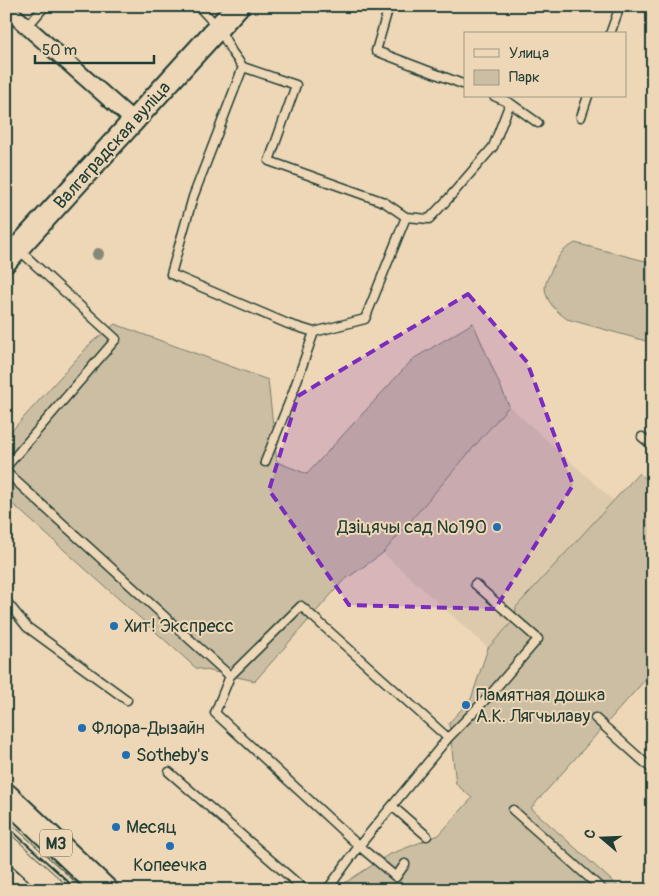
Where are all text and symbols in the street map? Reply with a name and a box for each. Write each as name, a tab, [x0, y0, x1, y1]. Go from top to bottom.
scale bar	[35, 32, 154, 64]
legend	[464, 32, 626, 98]
text: 50 m	[42, 41, 77, 60]
text: Улица	[509, 44, 549, 63]
text: Парк	[509, 68, 540, 87]
street label: Валгаградская вуліца	[49, 77, 176, 214]
place label: Дзіцячы сад №190	[336, 516, 487, 539]
marker: Дзіцячы сад №190	[491, 521, 503, 533]
place label: Хит! Экспресс	[124, 615, 234, 638]
marker: Хит! Экспресс	[108, 620, 120, 632]
place label: Памятная дошка А.К. Лягчылаву	[476, 684, 605, 728]
marker: Памятная дошка А.К. Лягчылаву	[460, 699, 472, 711]
place label: Флора-Дызайн	[92, 717, 205, 740]
marker: Флора-Дызайн	[76, 722, 88, 734]
place label: Sotheby's	[136, 744, 209, 767]
marker: Sotheby's	[120, 749, 132, 761]
north arrow	[576, 814, 626, 864]
place label: Месяц	[126, 816, 177, 839]
marker: Месяц	[110, 821, 122, 833]
text: С	[581, 827, 600, 841]
road number: М3	[40, 830, 72, 856]
marker: Копеечка	[164, 840, 176, 852]
place label: Копеечка	[133, 854, 207, 877]

